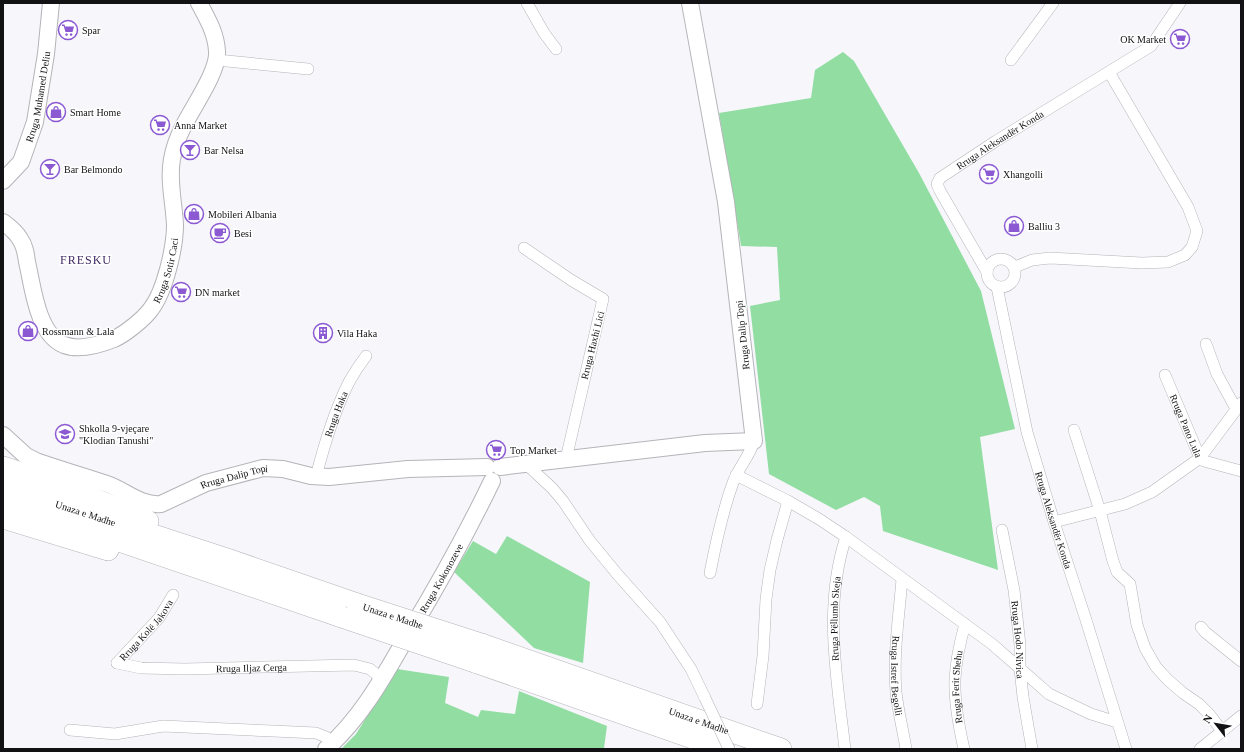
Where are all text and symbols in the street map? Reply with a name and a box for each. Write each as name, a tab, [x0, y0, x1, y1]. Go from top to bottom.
supermarket icon: Spar	[57, 19, 79, 41]
place label: Spar	[82, 25, 101, 36]
supermarket icon: OK Market	[1169, 28, 1191, 50]
place label: OK Market	[1120, 34, 1166, 45]
street label: Rruga Muhamed Deliu	[23, 51, 52, 144]
shop icon: Smart Home	[45, 101, 67, 123]
place label: Smart Home	[70, 107, 121, 118]
street label: Rruga Aleksandër Konda	[954, 108, 1046, 172]
supermarket icon: Anna Market	[149, 114, 171, 136]
place label: Anna Market	[174, 120, 227, 131]
bar icon: Bar Nelsa	[179, 139, 201, 161]
place label: Bar Nelsa	[204, 145, 244, 156]
bar icon: Bar Belmondo	[39, 158, 61, 180]
supermarket icon: Xhangolli	[978, 163, 1000, 185]
place label: Bar Belmondo	[64, 164, 123, 175]
place label: Xhangolli	[1003, 169, 1043, 180]
shop icon: Mobileri Albania	[183, 203, 205, 225]
place label: Mobileri Albania	[208, 209, 277, 220]
shop icon: Balliu 3	[1003, 215, 1025, 237]
place label: Balliu 3	[1028, 221, 1060, 232]
cafe icon: Besi	[209, 222, 231, 244]
place label: Besi	[234, 228, 252, 239]
street label: Rruga Sotir Caci	[151, 237, 180, 305]
district label: FRESKU	[60, 253, 112, 267]
supermarket icon: DN market	[170, 281, 192, 303]
place label: DN market	[195, 287, 240, 298]
street label: Rruga Dalip Topi	[733, 300, 752, 370]
street label: Rruga Haxhi Lici	[579, 310, 606, 380]
shop icon: Rossmann & Lala	[17, 320, 39, 342]
building icon: Vila Haka	[312, 322, 334, 344]
place label: Rossmann & Lala	[42, 326, 115, 337]
place label: Vila Haka	[337, 328, 378, 339]
street label: Rruga Haka	[323, 389, 350, 438]
street label: Rruga Pano Lula	[1168, 392, 1204, 460]
school or university icon: Shkolla 9-vjeçare "Klodian Tanushi"	[54, 423, 76, 445]
place label: Shkolla 9-vjeçare "Klodian Tanushi"	[79, 423, 153, 446]
supermarket icon: Top Market	[485, 439, 507, 461]
place label: Top Market	[510, 445, 557, 456]
street label: Rruga Dalip Topi	[199, 463, 268, 491]
street label: Rruga Aleksandër Konda	[1033, 470, 1074, 571]
street label: Unaza e Madhe	[54, 498, 118, 529]
street label: Rruga Kokonozeve	[417, 541, 465, 615]
street label: Rruga Pëllumb Skeja	[828, 575, 843, 661]
street label: Rruga Kolë Jakova	[117, 597, 175, 663]
street label: Rruga Hodo Nivica	[1009, 600, 1026, 680]
street label: Unaza e Madhe	[361, 601, 425, 631]
street label: Rruga Istref Begolli	[889, 635, 905, 717]
street label: Rruga Ferit Shehu	[950, 649, 965, 724]
street label: Rruga Iljaz Cerga	[216, 662, 288, 674]
north arrow	[1196, 704, 1236, 744]
street label: Unaza e Madhe	[667, 705, 731, 737]
text: N	[1200, 712, 1215, 725]

